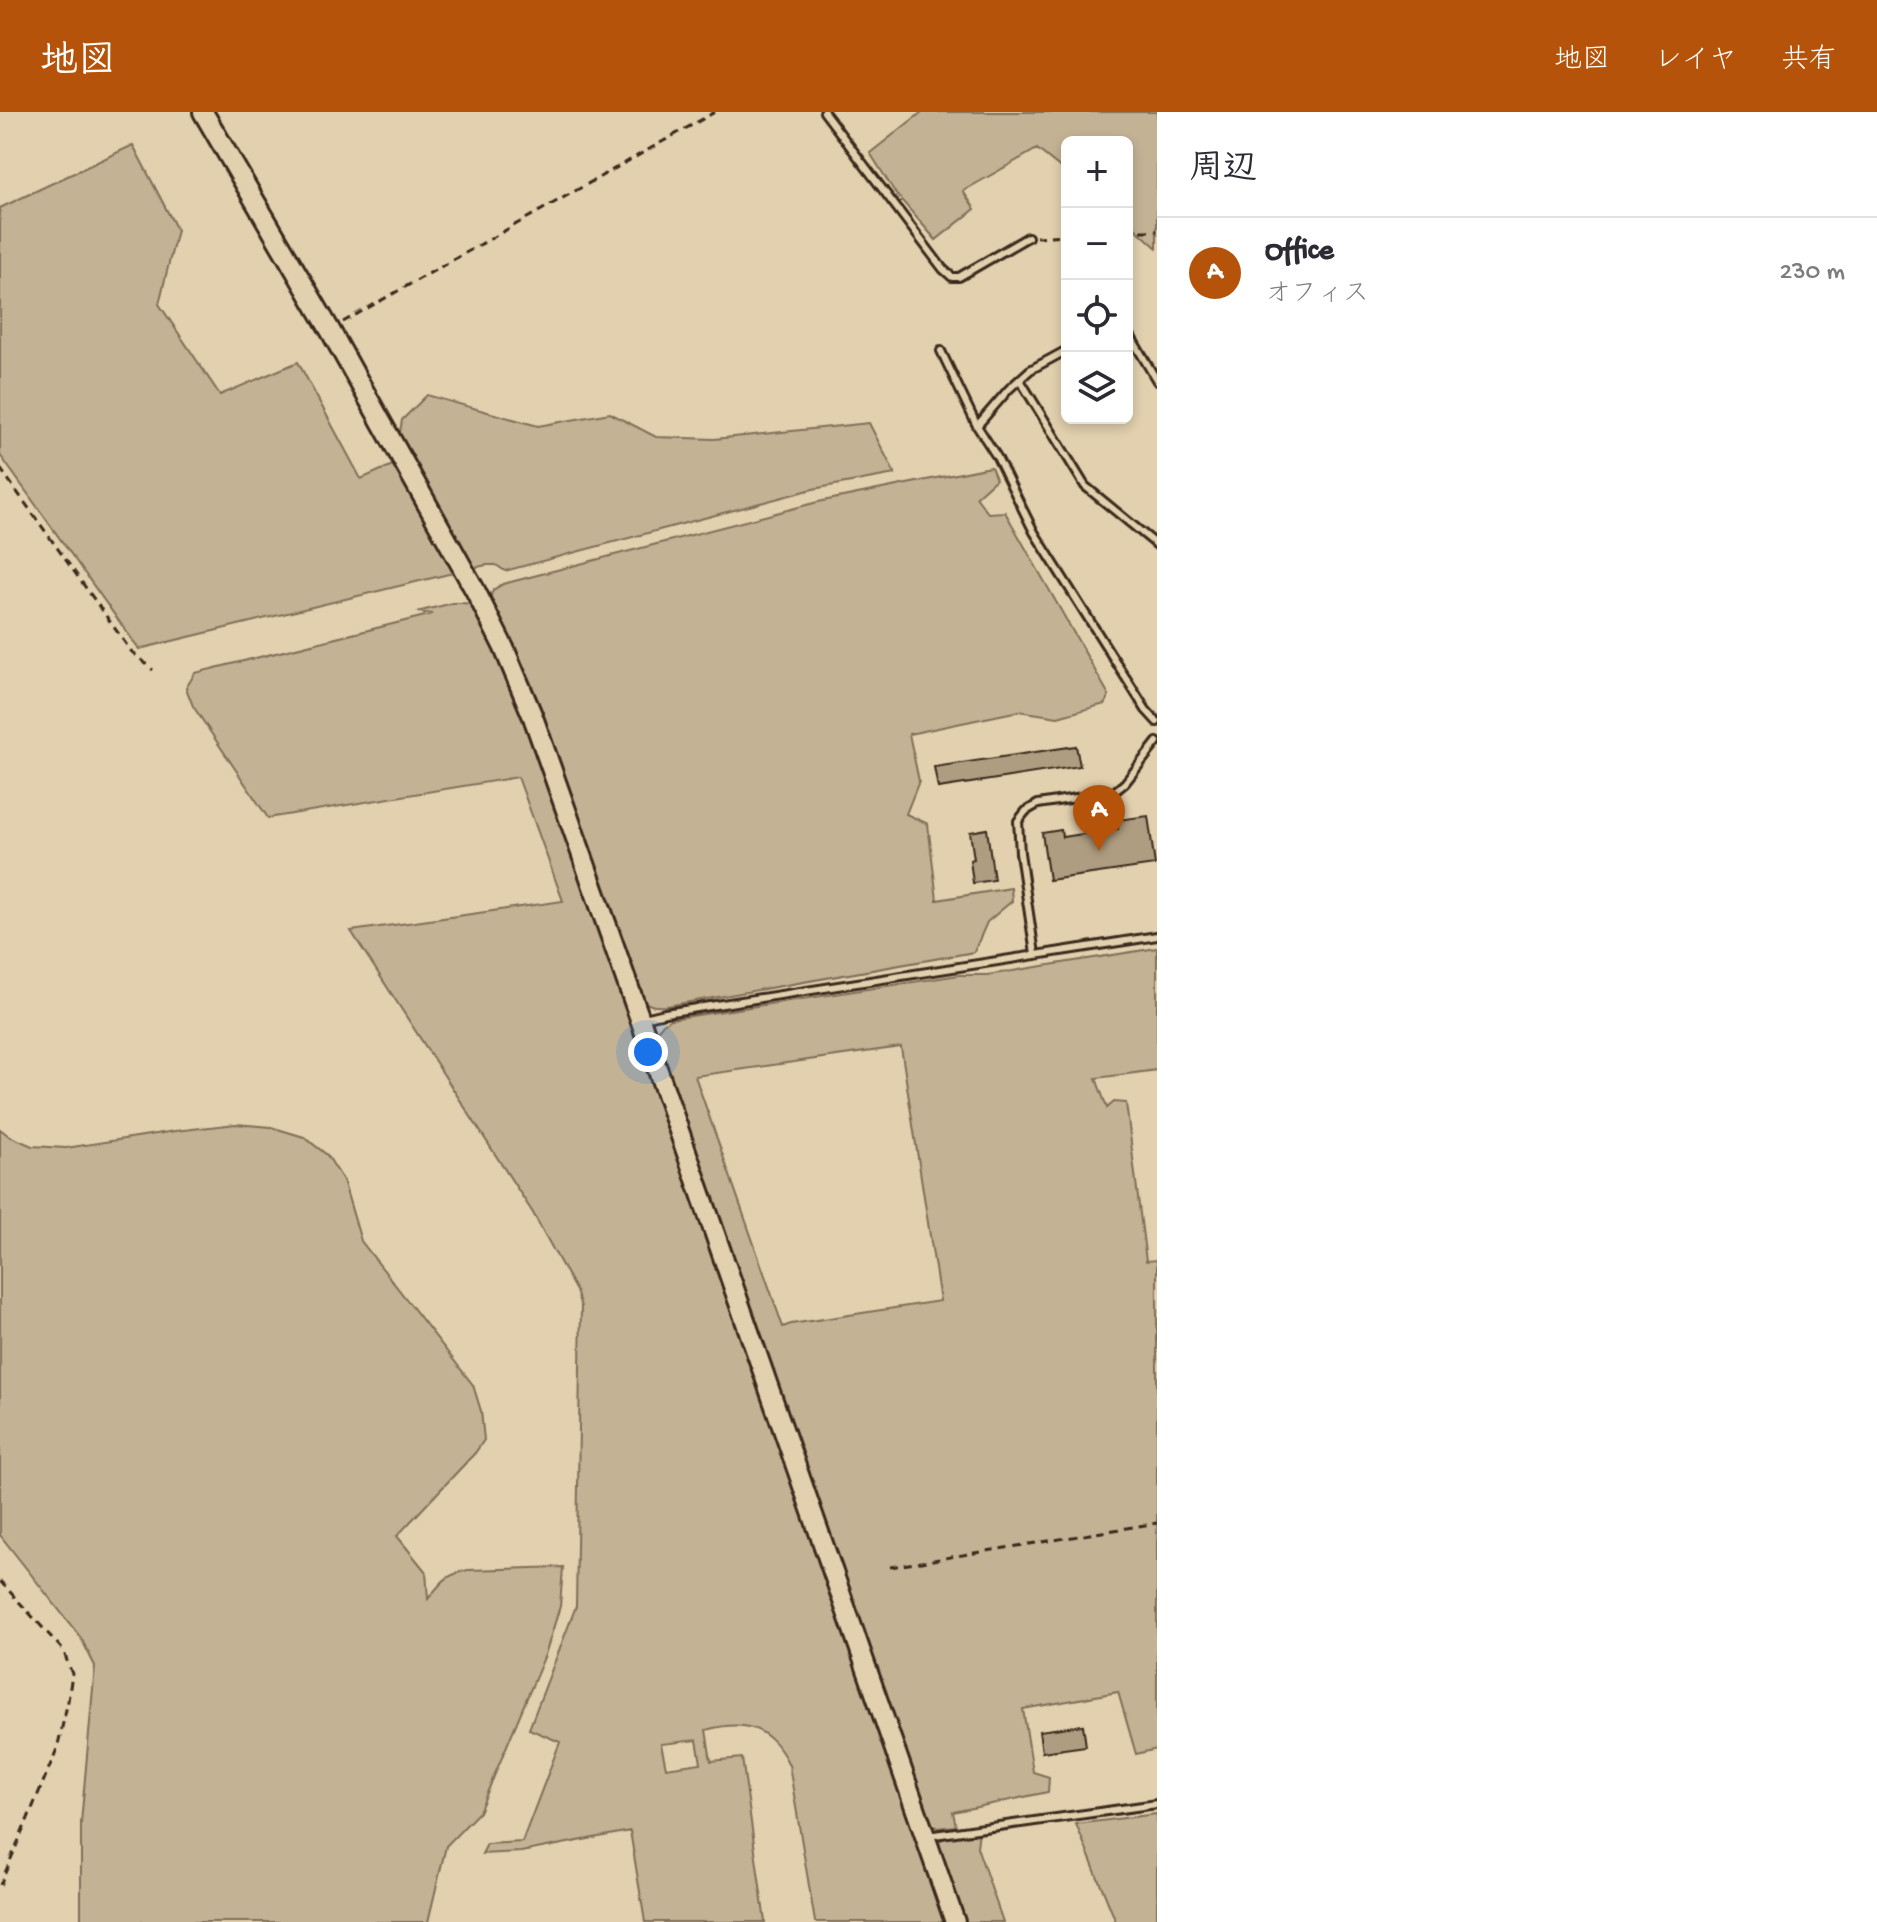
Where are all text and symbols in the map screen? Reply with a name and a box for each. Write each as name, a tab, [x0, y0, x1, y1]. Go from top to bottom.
text: 地図	[40, 42, 116, 86]
text: 地図	[1554, 45, 1610, 78]
text: レイヤ	[1654, 45, 1737, 78]
text: 共有	[1781, 45, 1837, 78]
map controls	[1061, 136, 1133, 424]
button: +	[1061, 136, 1133, 208]
text: 周辺	[1189, 151, 1257, 191]
button: −	[1061, 208, 1133, 280]
text: Office	[1265, 235, 1334, 270]
text: A	[1207, 258, 1223, 289]
text: 230 m	[1779, 258, 1845, 289]
button: locate	[1061, 280, 1133, 352]
text: オフィス	[1265, 280, 1369, 311]
button: layers	[1061, 352, 1133, 424]
pin: A	[1073, 785, 1125, 851]
your location	[628, 1032, 668, 1072]

